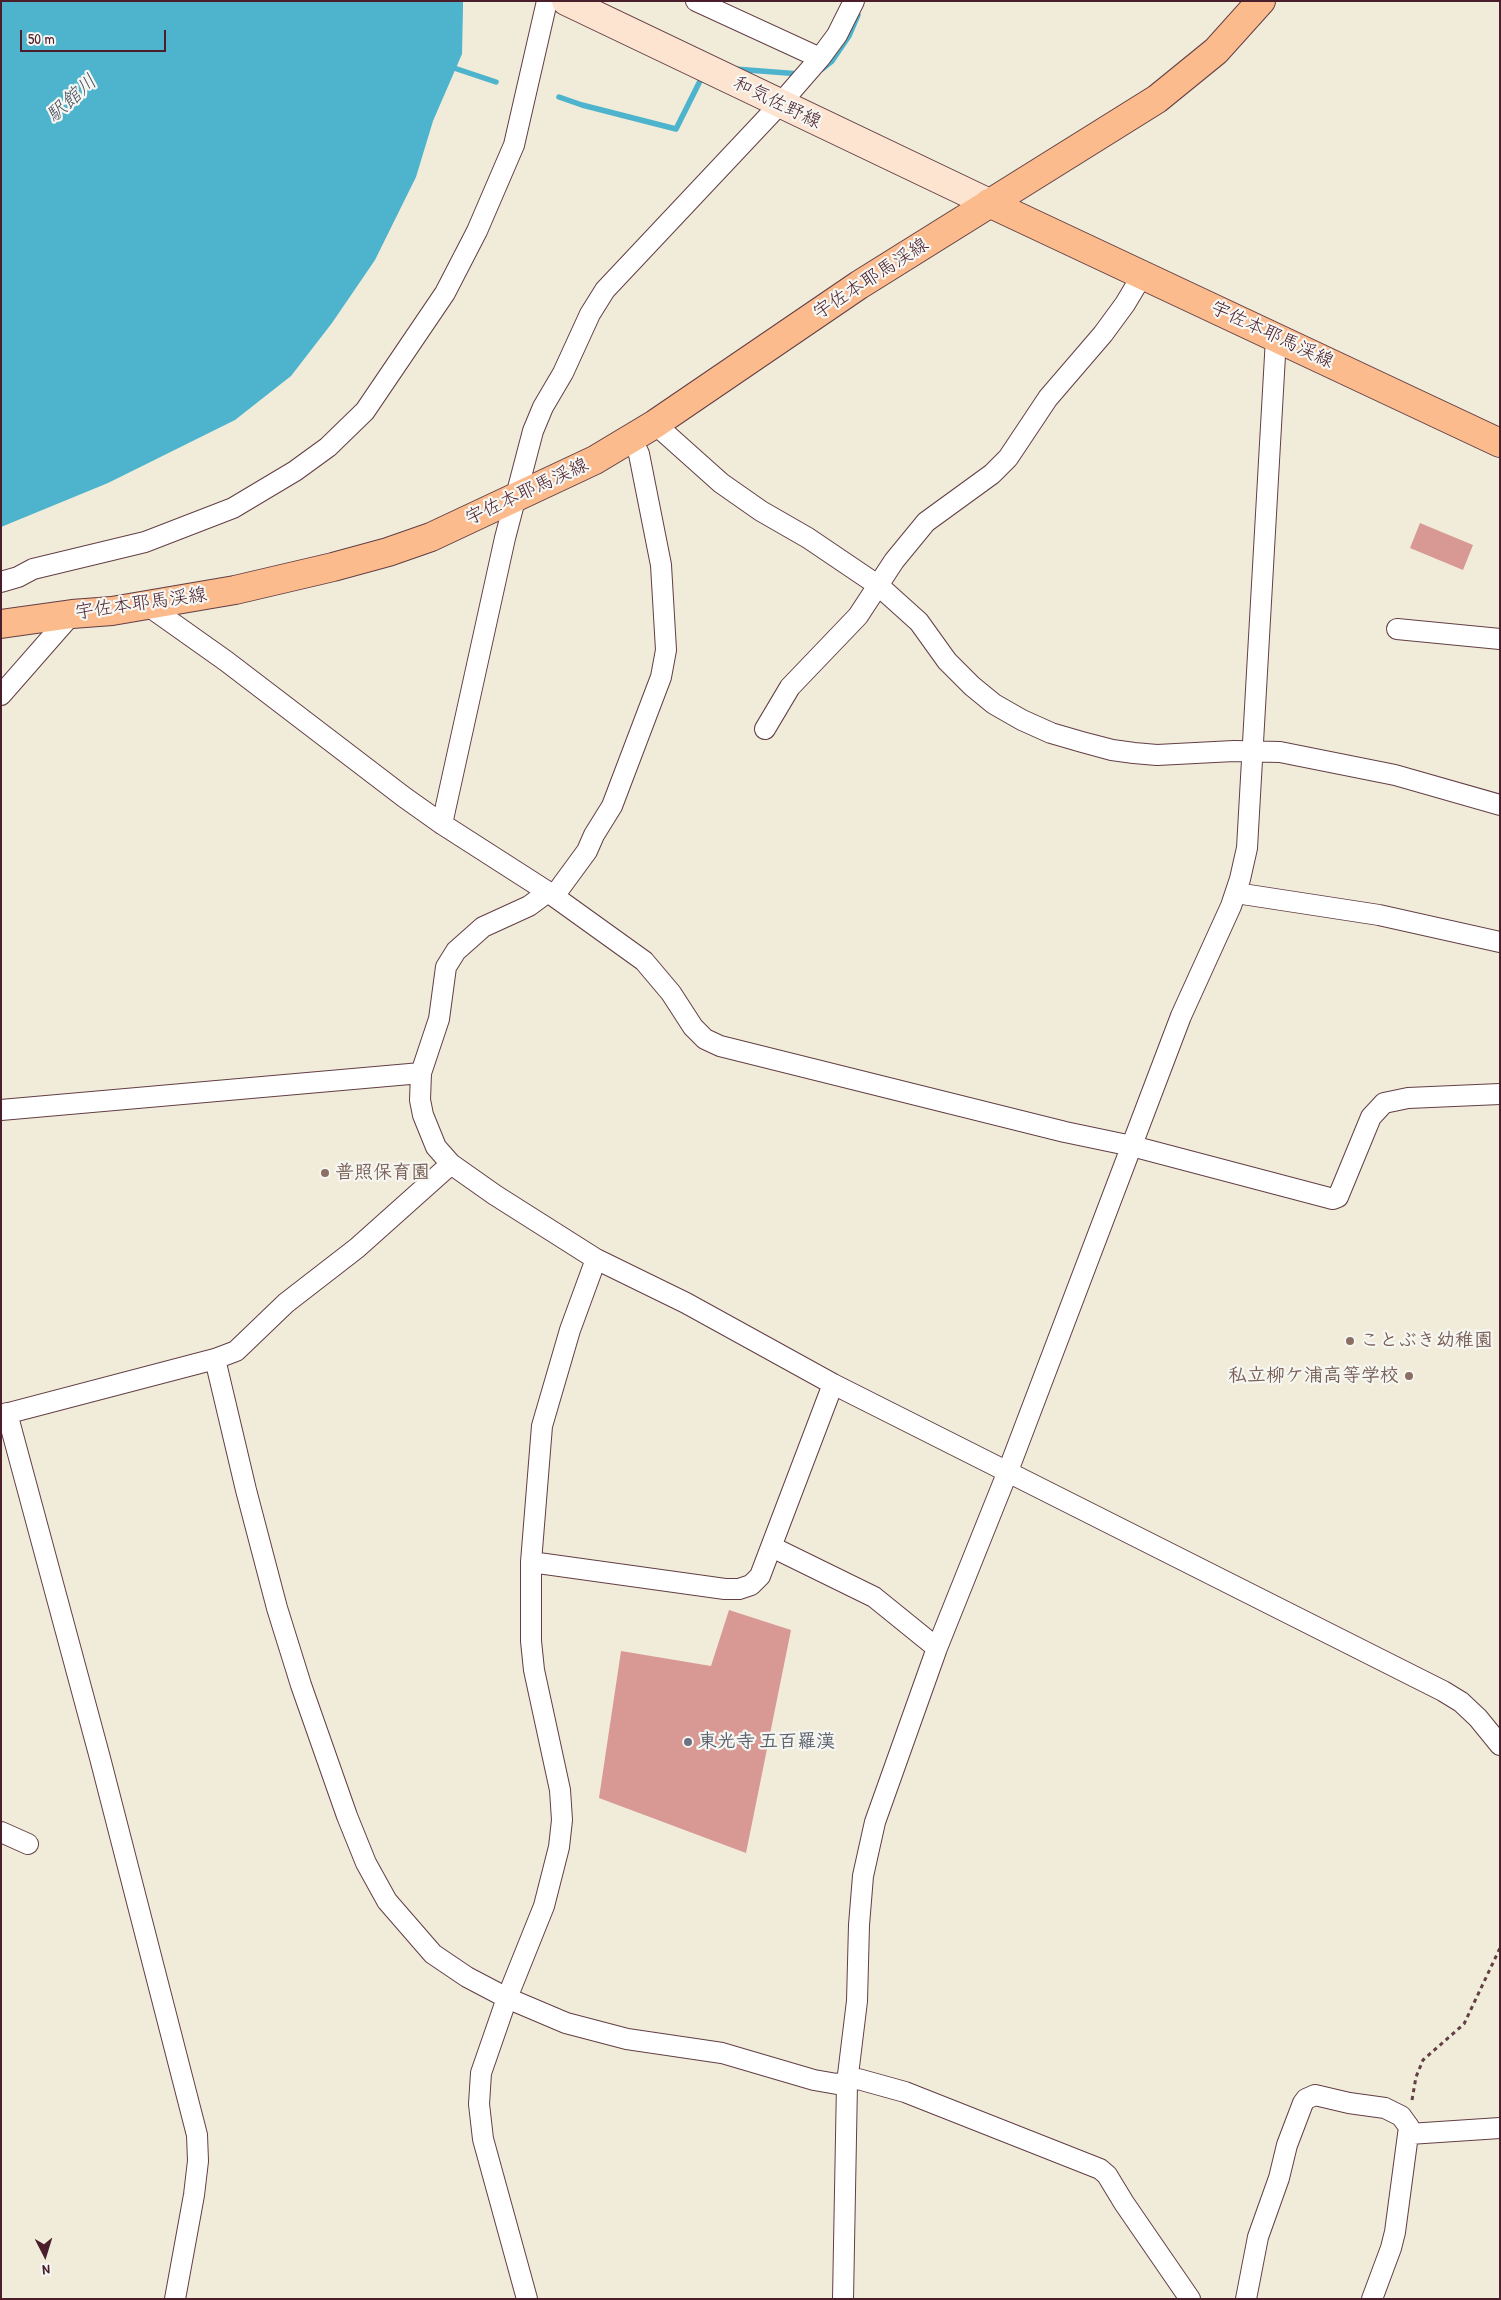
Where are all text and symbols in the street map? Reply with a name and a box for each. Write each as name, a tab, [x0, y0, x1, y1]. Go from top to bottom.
scale bar	[22, 20, 169, 52]
text: 50 m	[28, 28, 55, 49]
water label: 駅館川	[42, 70, 102, 128]
street label: 和気佐野線	[729, 72, 825, 134]
street label: 宇佐本耶馬渓線	[809, 233, 933, 325]
street label: 宇佐本耶馬渓線	[1207, 297, 1337, 373]
street label: 宇佐本耶馬渓線	[462, 454, 592, 530]
street label: 宇佐本耶馬渓線	[74, 583, 208, 625]
place label: 普照保育園	[335, 1162, 430, 1184]
marker: 普照保育園	[319, 1167, 331, 1179]
place label: ことぶき幼稚園	[1360, 1330, 1493, 1352]
marker: ことぶき幼稚園	[1344, 1335, 1356, 1347]
place label: 私立柳ケ浦高等学校	[1228, 1365, 1399, 1387]
marker: 私立柳ケ浦高等学校	[1403, 1370, 1415, 1382]
place label: 東光寺 五百羅漢	[698, 1731, 835, 1753]
marker: 東光寺 五百羅漢	[682, 1736, 694, 1748]
north arrow	[20, 2230, 70, 2280]
text: N	[42, 2261, 51, 2280]

